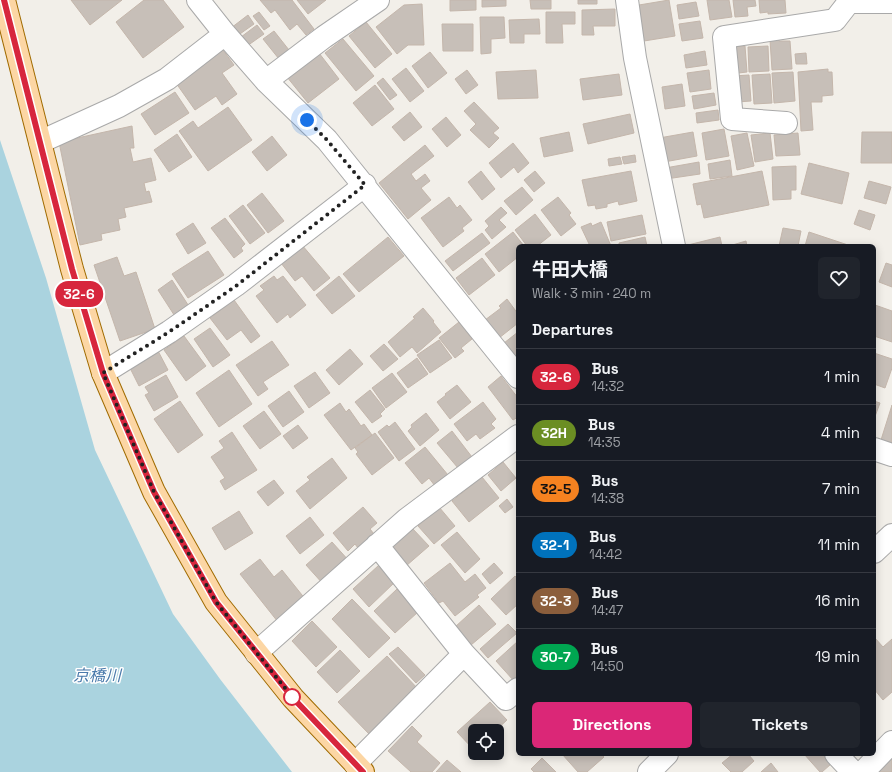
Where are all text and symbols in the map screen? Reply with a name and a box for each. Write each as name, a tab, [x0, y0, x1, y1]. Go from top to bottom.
your location	[297, 110, 317, 130]
text: 牛田大橋	[532, 257, 608, 282]
button: heart	[818, 257, 860, 299]
line badge: 32-6	[51, 281, 107, 307]
text: 32-6	[63, 285, 95, 303]
text: Walk · 3 min · 240 m	[532, 285, 651, 302]
text: Departures	[532, 320, 613, 339]
text: Bus	[592, 359, 619, 378]
text: 1 min	[824, 367, 860, 386]
text: 32-6	[540, 368, 572, 386]
text: 14:32	[592, 378, 624, 395]
text: Bus	[588, 415, 615, 434]
text: 4 min	[821, 423, 860, 442]
text: 32H	[541, 424, 567, 442]
text: 14:35	[588, 434, 621, 451]
text: Bus	[591, 471, 618, 490]
text: 7 min	[822, 479, 860, 498]
text: 32-5	[540, 480, 571, 498]
text: 14:38	[591, 490, 624, 507]
text: Bus	[589, 527, 616, 546]
text: 11 min	[818, 535, 860, 554]
text: 32-1	[540, 536, 569, 554]
text: 14:42	[589, 546, 622, 563]
text: Bus	[591, 583, 618, 602]
text: 16 min	[815, 591, 860, 610]
text: 32-3	[540, 592, 571, 610]
text: 14:47	[591, 602, 623, 619]
text: Bus	[591, 639, 618, 658]
text: 19 min	[815, 647, 860, 666]
text: 30-7	[540, 648, 571, 666]
text: 14:50	[591, 658, 624, 675]
water label: 京橋川	[73, 665, 123, 686]
unlabelled marker	[283, 688, 301, 706]
button: Directions	[532, 702, 692, 748]
button: Tickets	[700, 702, 860, 748]
map controls	[468, 724, 504, 760]
button: locate	[468, 724, 504, 760]

